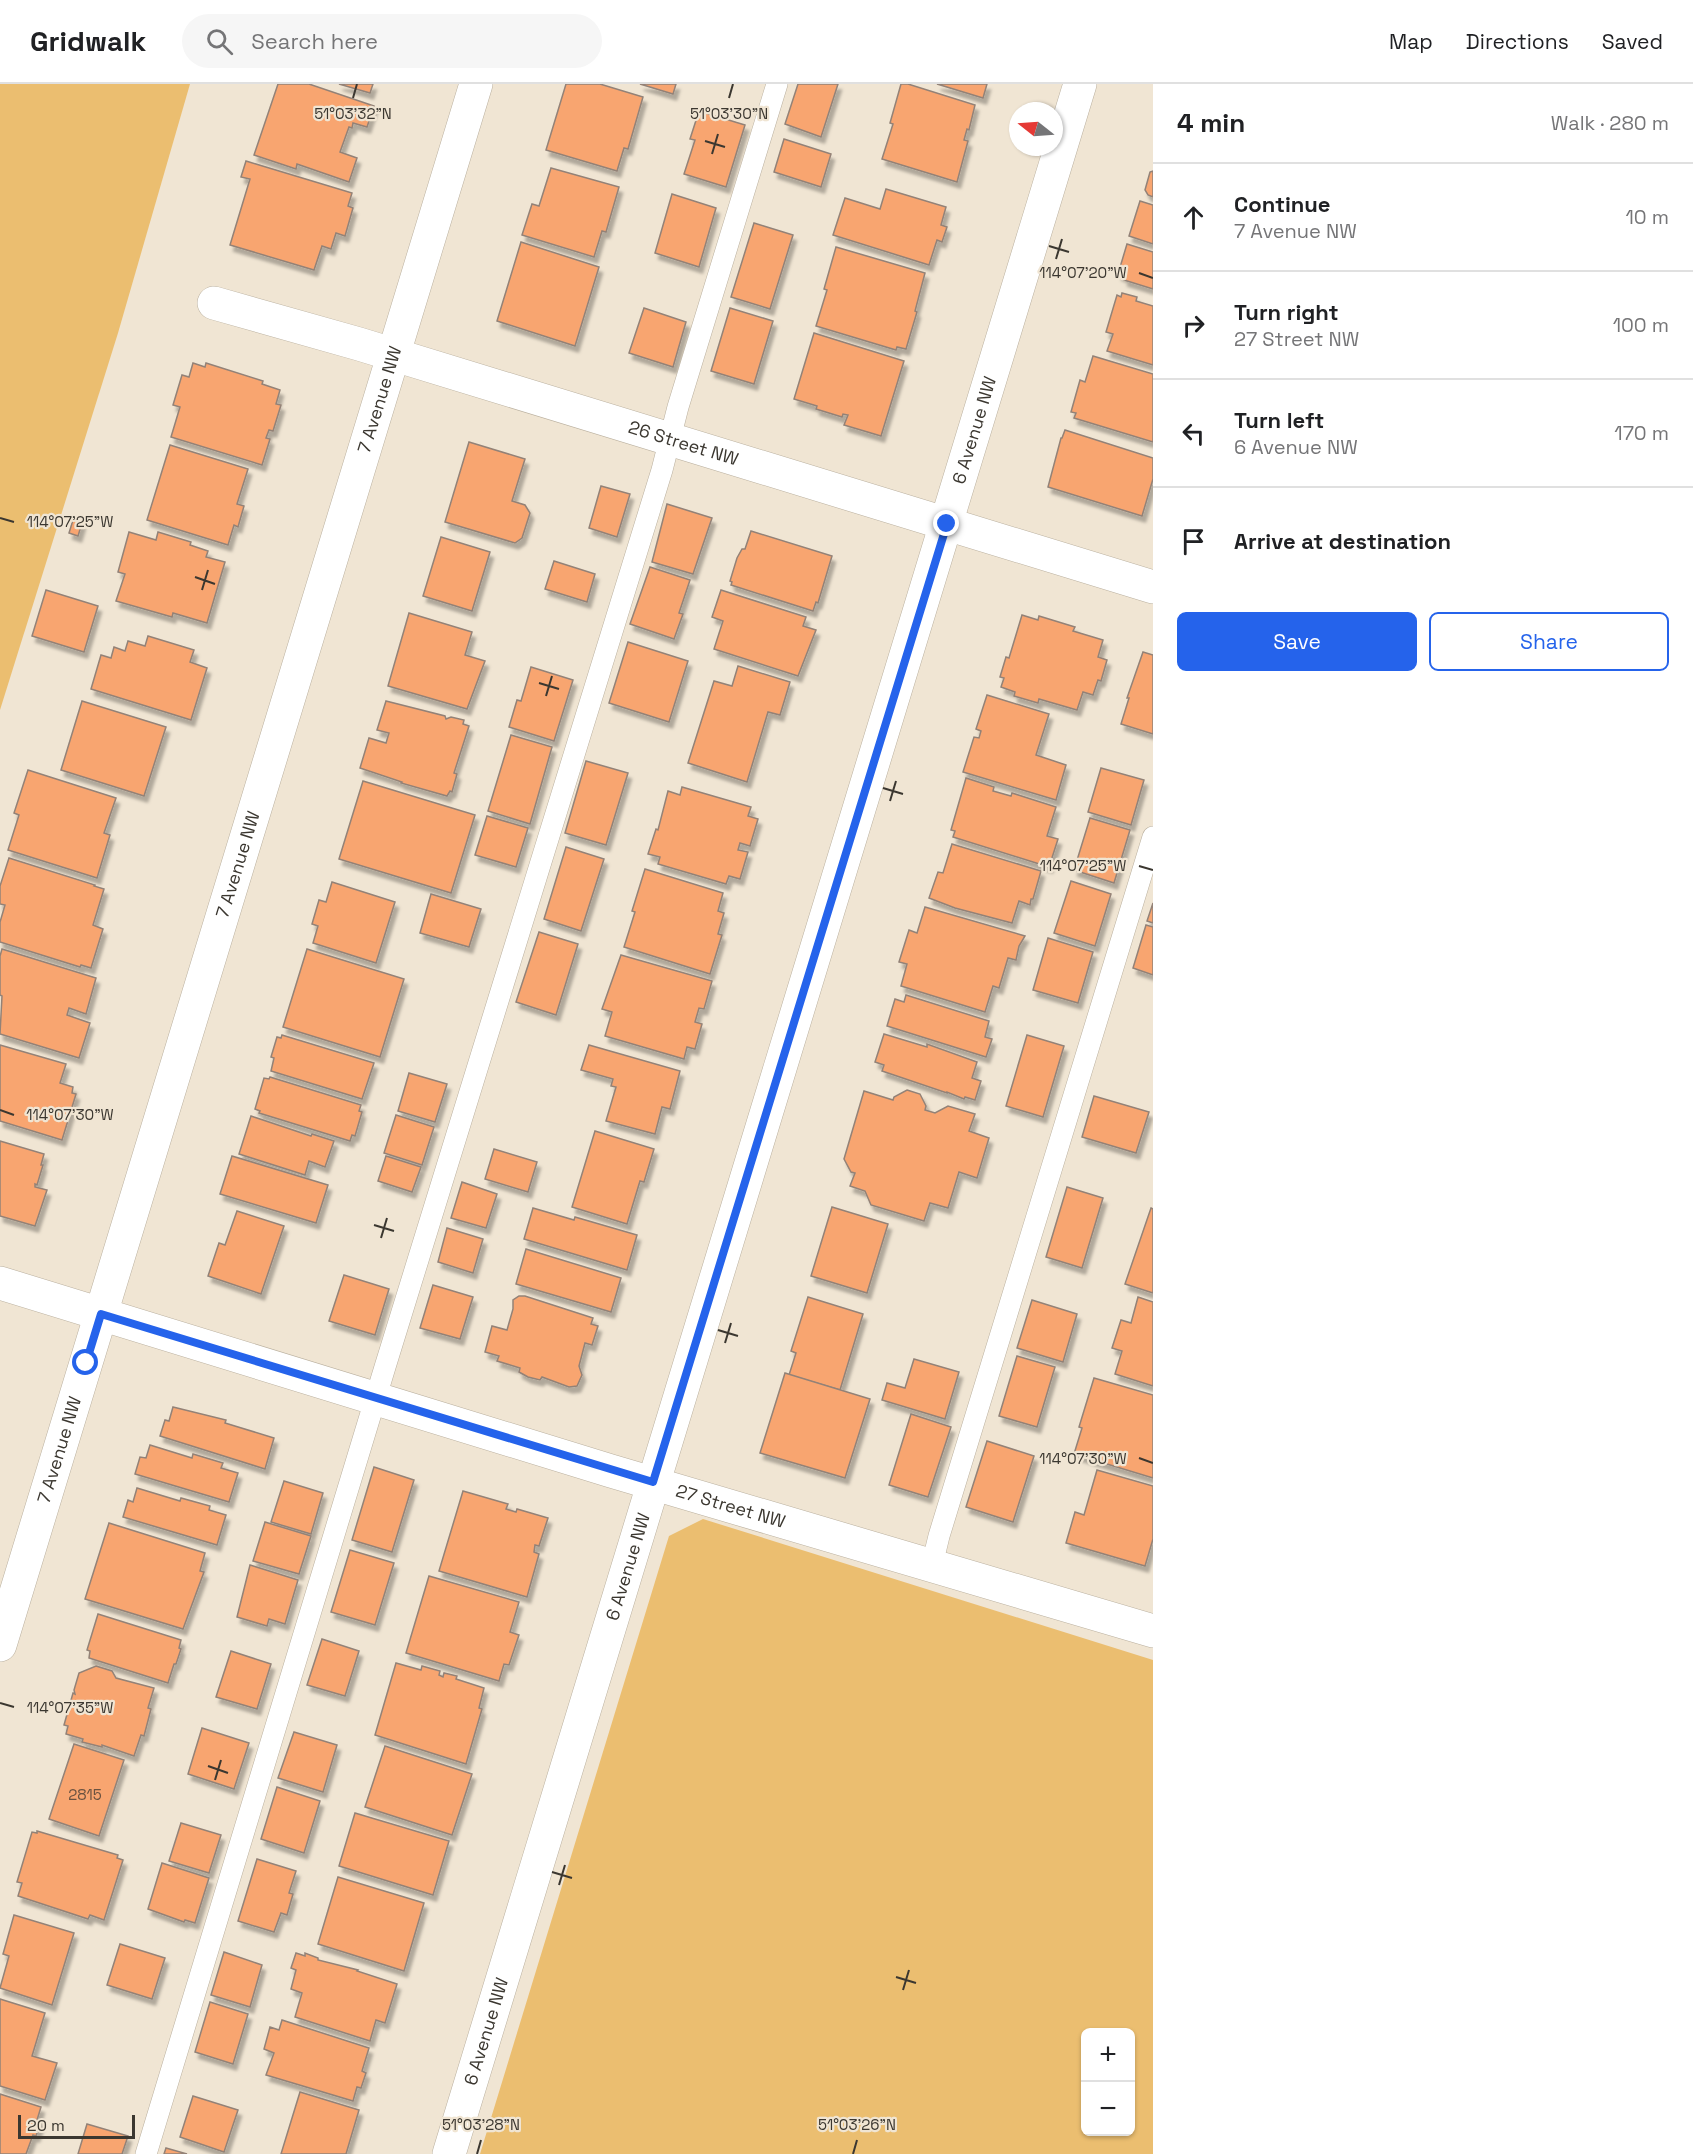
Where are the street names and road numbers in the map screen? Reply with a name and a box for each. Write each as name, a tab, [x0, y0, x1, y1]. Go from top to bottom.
street label: 7 Avenue NW	[352, 343, 406, 456]
street label: 6 Avenue NW	[947, 373, 1001, 487]
street label: 26 Street NW	[626, 415, 742, 471]
street label: 7 Avenue NW	[210, 808, 265, 921]
street label: 7 Avenue NW	[32, 1393, 86, 1506]
street label: 27 Street NW	[673, 1479, 788, 1533]
street label: 6 Avenue NW	[600, 1510, 655, 1623]
street label: 6 Avenue NW	[459, 1975, 513, 2088]

